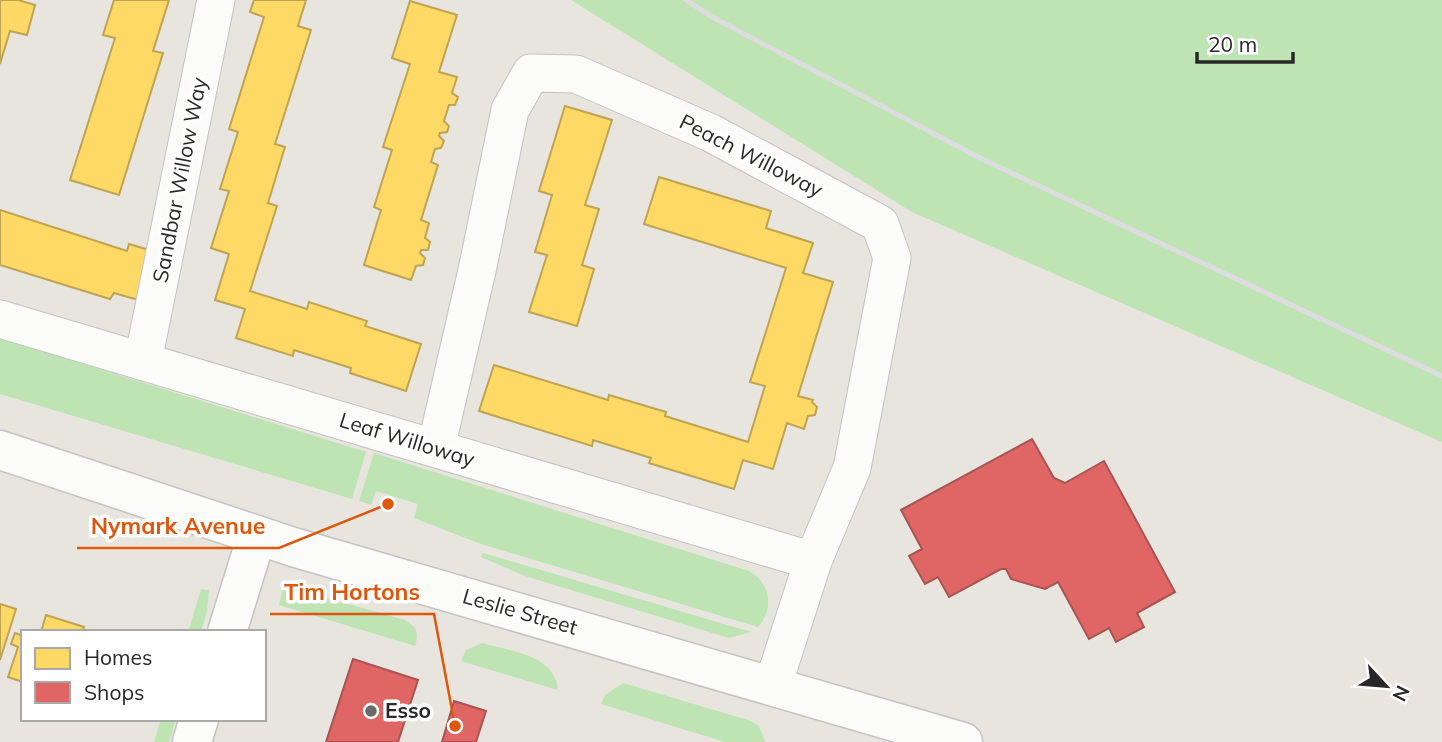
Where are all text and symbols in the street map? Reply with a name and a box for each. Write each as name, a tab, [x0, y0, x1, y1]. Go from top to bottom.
scale bar	[1197, 21, 1293, 65]
text: 20 m	[1208, 31, 1257, 57]
street label: Sandbar Willow Way	[146, 75, 212, 285]
street label: Peach Willoway	[675, 108, 827, 202]
street label: Leaf Willoway	[337, 406, 478, 472]
callout: Nymark Avenue	[77, 504, 279, 548]
text: Nymark Avenue	[91, 511, 265, 540]
callout: Tim Hortons	[270, 570, 434, 614]
text: Tim Hortons	[284, 577, 420, 606]
street label: Leslie Street	[460, 582, 581, 640]
legend	[21, 630, 266, 721]
text: Homes	[84, 644, 152, 670]
north arrow	[1351, 651, 1421, 721]
text: Shops	[84, 679, 144, 705]
text: N	[1387, 682, 1415, 705]
place label: Esso	[385, 697, 431, 723]
marker: Esso	[363, 703, 379, 719]

